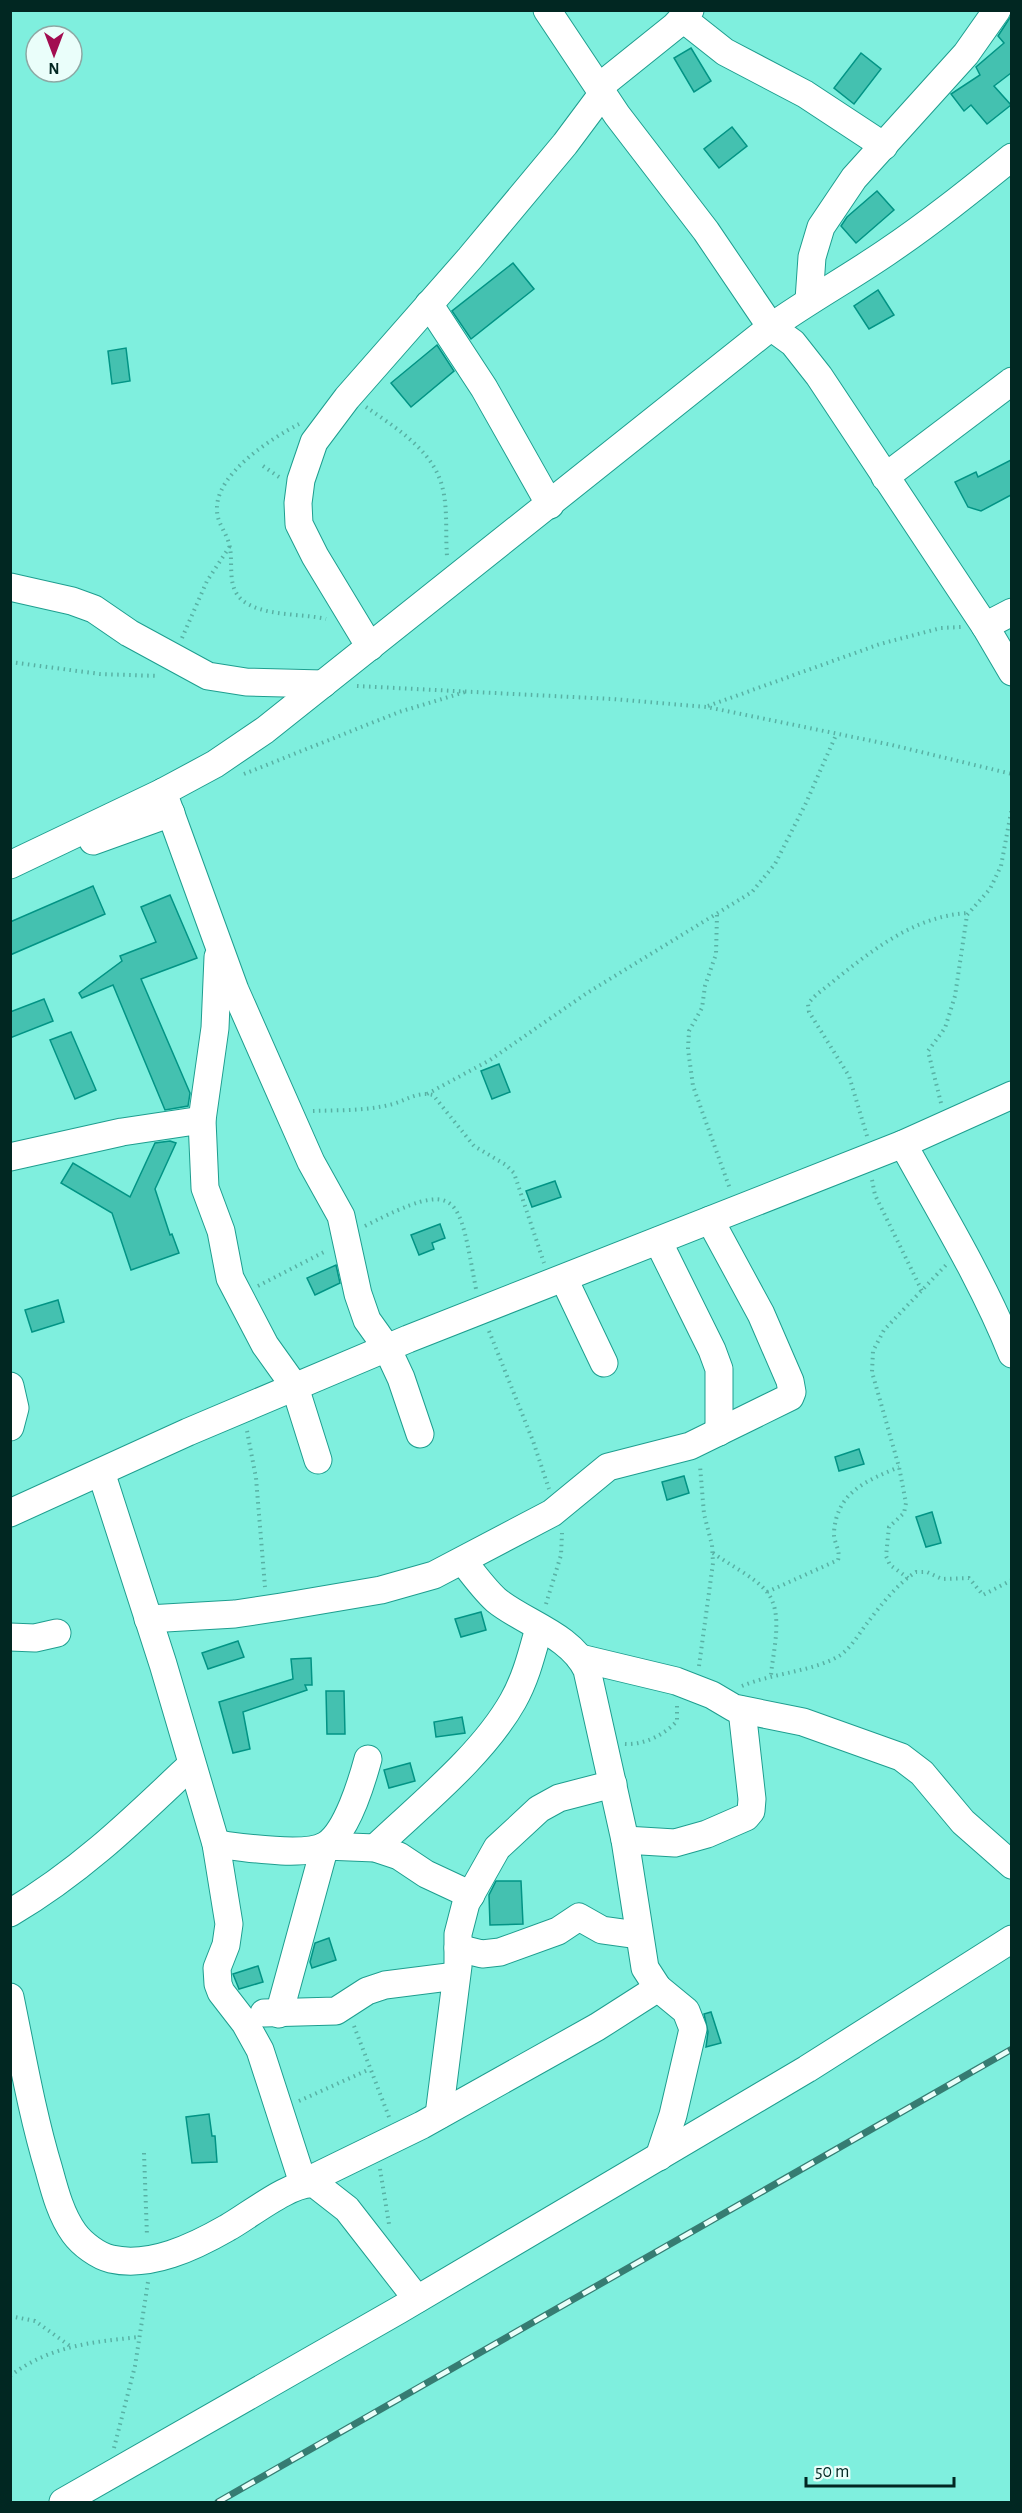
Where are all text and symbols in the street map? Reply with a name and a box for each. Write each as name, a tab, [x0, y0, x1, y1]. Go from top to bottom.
north arrow	[24, 24, 84, 84]
text: N	[48, 60, 60, 76]
scale bar	[806, 2450, 954, 2488]
text: 50 m	[815, 2463, 849, 2481]

